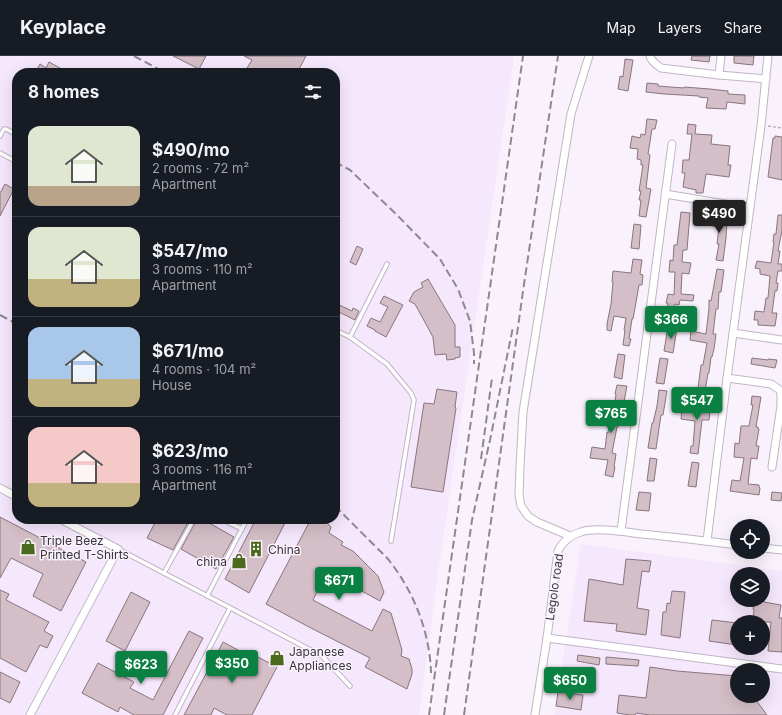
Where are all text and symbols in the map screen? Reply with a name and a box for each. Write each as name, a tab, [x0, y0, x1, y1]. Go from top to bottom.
text: Keyplace	[20, 16, 106, 39]
text: Map	[607, 19, 636, 36]
text: Layers	[658, 19, 702, 36]
text: Share	[724, 19, 762, 36]
icon: filters	[302, 81, 324, 103]
text: 8 homes	[28, 82, 99, 102]
text: $490/mo	[152, 140, 230, 160]
icon: home	[60, 142, 108, 190]
text: 2 rooms · 72 m²	[152, 160, 249, 176]
text: Apartment	[152, 176, 217, 192]
pin: $490	[695, 200, 743, 234]
text: $490	[702, 205, 736, 221]
text: $547/mo	[152, 241, 228, 261]
icon: home	[60, 243, 108, 291]
text: 3 rooms · 110 m²	[152, 261, 253, 277]
text: Apartment	[152, 277, 217, 293]
pin: $366	[647, 306, 695, 340]
text: $366	[654, 311, 688, 327]
text: $671/mo	[152, 341, 224, 361]
icon: home	[60, 343, 108, 391]
text: 4 rooms · 104 m²	[152, 361, 256, 377]
text: House	[152, 377, 192, 393]
pin: $547	[673, 387, 721, 421]
text: $547	[680, 392, 714, 408]
pin: $765	[587, 400, 635, 434]
text: $765	[595, 405, 627, 421]
text: $623/mo	[152, 441, 228, 461]
icon: home	[60, 443, 108, 491]
text: 3 rooms · 116 m²	[152, 461, 253, 477]
text: Apartment	[152, 477, 217, 493]
map controls	[730, 519, 770, 703]
button: locate	[730, 519, 770, 559]
place label: Triple Beez Printed T-Shirts	[40, 533, 129, 562]
shop icon: Triple Beez Printed T-Shirts	[19, 538, 37, 556]
building icon: China	[247, 540, 265, 558]
place label: China	[268, 542, 301, 557]
shop icon: china	[230, 552, 248, 570]
street label: Legolo road	[542, 553, 566, 621]
place label: china	[196, 554, 227, 569]
pin: $671	[315, 567, 363, 601]
button: layers	[730, 567, 770, 607]
text: $671	[324, 572, 354, 588]
button: +	[730, 615, 770, 655]
place label: Japanese Appliances	[289, 644, 352, 673]
shop icon: Japanese Appliances	[268, 649, 286, 667]
pin: $350	[208, 650, 256, 684]
pin: $623	[117, 651, 165, 685]
text: $350	[215, 655, 249, 671]
text: $623	[124, 656, 158, 672]
button: −	[730, 663, 770, 703]
pin: $650	[546, 667, 594, 701]
text: $650	[553, 672, 587, 688]

